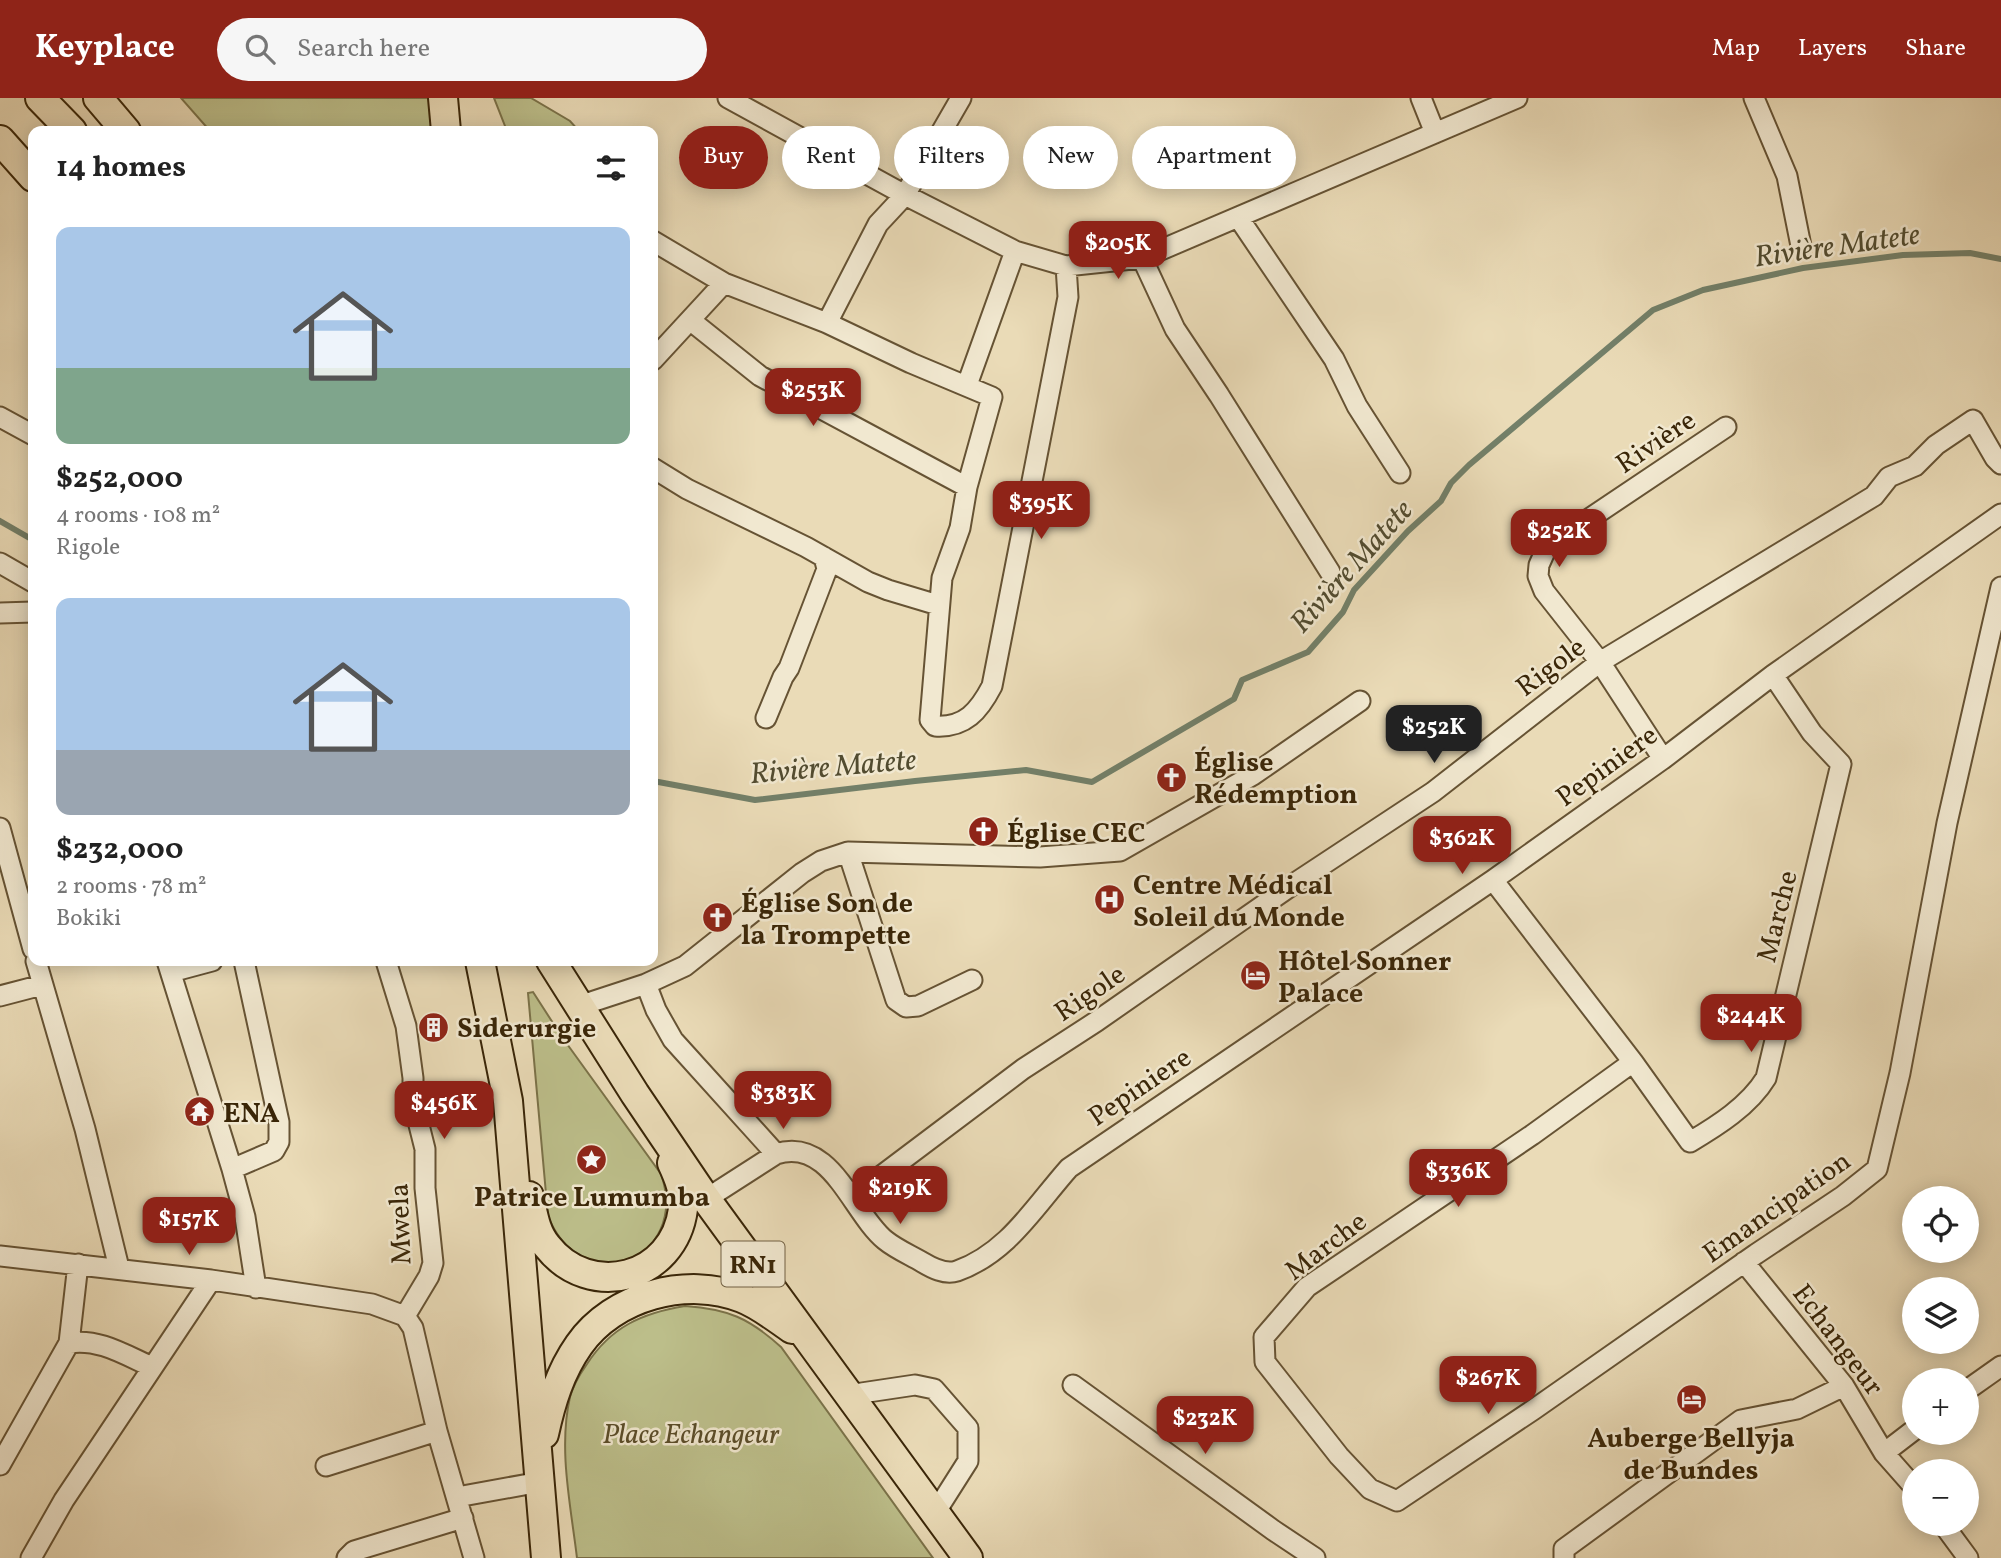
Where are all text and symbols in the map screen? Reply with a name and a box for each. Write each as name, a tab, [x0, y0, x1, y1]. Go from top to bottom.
search box	[217, 18, 707, 81]
text: Keyplace	[35, 26, 175, 72]
icon: search	[241, 30, 279, 68]
text: Search here	[297, 31, 430, 67]
text: Map	[1712, 32, 1760, 66]
text: Layers	[1798, 32, 1867, 66]
text: Share	[1905, 32, 1966, 66]
chip: Buy	[679, 126, 768, 189]
chip: Rent	[782, 126, 880, 189]
chip: Filters	[894, 126, 1009, 189]
chip: New	[1023, 126, 1118, 189]
chip: Apartment	[1132, 126, 1296, 189]
text: 14 homes	[56, 147, 186, 189]
icon: filters	[592, 149, 630, 187]
water label: Rivière Matete	[1752, 215, 1923, 279]
pin: $205K	[1069, 222, 1167, 281]
text: $205K	[1085, 228, 1151, 260]
icon: home	[280, 273, 406, 399]
pin: $253K	[764, 368, 862, 428]
text: $253K	[781, 375, 845, 407]
street label: Rivière	[1609, 402, 1704, 484]
text: $252,000	[56, 458, 183, 500]
pin: $395K	[992, 482, 1090, 541]
text: $395K	[1009, 488, 1073, 520]
water label: Rivière Matete	[1281, 491, 1424, 643]
text: 4 rooms · 108 m²	[56, 500, 220, 532]
pin: $252K	[1510, 510, 1608, 569]
text: $252K	[1527, 516, 1591, 548]
text: Rigole	[56, 532, 120, 564]
street label: Rigole	[1509, 629, 1594, 707]
icon: home	[280, 644, 406, 770]
pin: $252K	[1385, 706, 1483, 765]
text: $252K	[1402, 712, 1466, 744]
street label: Pepiniere	[1549, 717, 1666, 817]
water label: Rivière Matete	[748, 740, 918, 796]
place label: Église Rédemption	[1194, 744, 1358, 815]
church icon: Église Rédemption	[1154, 760, 1188, 794]
church icon: Église CEC	[967, 815, 1001, 849]
place label: Église CEC	[1007, 815, 1146, 854]
pin: $362K	[1413, 816, 1511, 876]
text: $362K	[1429, 823, 1495, 855]
text: $232,000	[56, 829, 184, 871]
place label: Centre Médical Soleil du Monde	[1133, 867, 1345, 938]
street label: Marche	[1748, 867, 1809, 967]
text: 2 rooms · 78 m²	[56, 871, 207, 903]
hospital icon: Centre Médical Soleil du Monde	[1093, 883, 1127, 917]
place label: Église Son de la Trompette	[741, 885, 913, 956]
church icon: Église Son de la Trompette	[701, 901, 735, 935]
text: Bokiki	[56, 903, 121, 935]
place label: Hôtel Sonner Palace	[1278, 943, 1451, 1014]
street label: Rigole	[1047, 956, 1134, 1032]
hotel icon: Hôtel Sonner Palace	[1238, 959, 1272, 993]
pin: $244K	[1702, 995, 1800, 1054]
text: $244K	[1717, 1001, 1786, 1033]
building icon: Siderurgie	[417, 1010, 451, 1044]
place label: Siderurgie	[457, 1010, 596, 1049]
street label: Pepiniere	[1081, 1039, 1200, 1137]
pin: $383K	[734, 1072, 832, 1131]
text: $383K	[750, 1078, 816, 1110]
pin: $456K	[395, 1082, 493, 1141]
text: $456K	[411, 1088, 477, 1120]
temple icon: ENA	[183, 1095, 217, 1129]
place label: ENA	[223, 1095, 280, 1134]
place icon: Patrice Lumumba	[575, 1142, 609, 1176]
street label: Emancipation	[1696, 1143, 1859, 1274]
pin: $336K	[1409, 1150, 1507, 1209]
text: $336K	[1425, 1156, 1491, 1188]
pin: $219K	[851, 1166, 949, 1226]
text: $219K	[868, 1173, 932, 1205]
place label: Patrice Lumumba	[474, 1179, 710, 1218]
street label: Mwela	[381, 1182, 422, 1265]
map controls	[1902, 1186, 1979, 1536]
button: locate	[1902, 1186, 1979, 1263]
pin: $157K	[140, 1198, 238, 1257]
street label: Marche	[1277, 1203, 1376, 1291]
text: $157K	[159, 1204, 219, 1236]
road number: RN1	[722, 1242, 784, 1287]
street label: Echangeur	[1782, 1276, 1892, 1405]
button: layers	[1902, 1277, 1979, 1354]
pin: $267K	[1439, 1356, 1537, 1416]
text: $267K	[1455, 1363, 1521, 1395]
button: +	[1902, 1368, 1979, 1445]
hotel icon: Auberge Bellyja de Bundes	[1674, 1383, 1708, 1417]
pin: $232K	[1156, 1396, 1254, 1456]
text: $232K	[1173, 1403, 1237, 1435]
park label: Place Echangeur	[603, 1416, 780, 1455]
place label: Auberge Bellyja de Bundes	[1587, 1420, 1795, 1491]
button: −	[1902, 1459, 1979, 1536]

